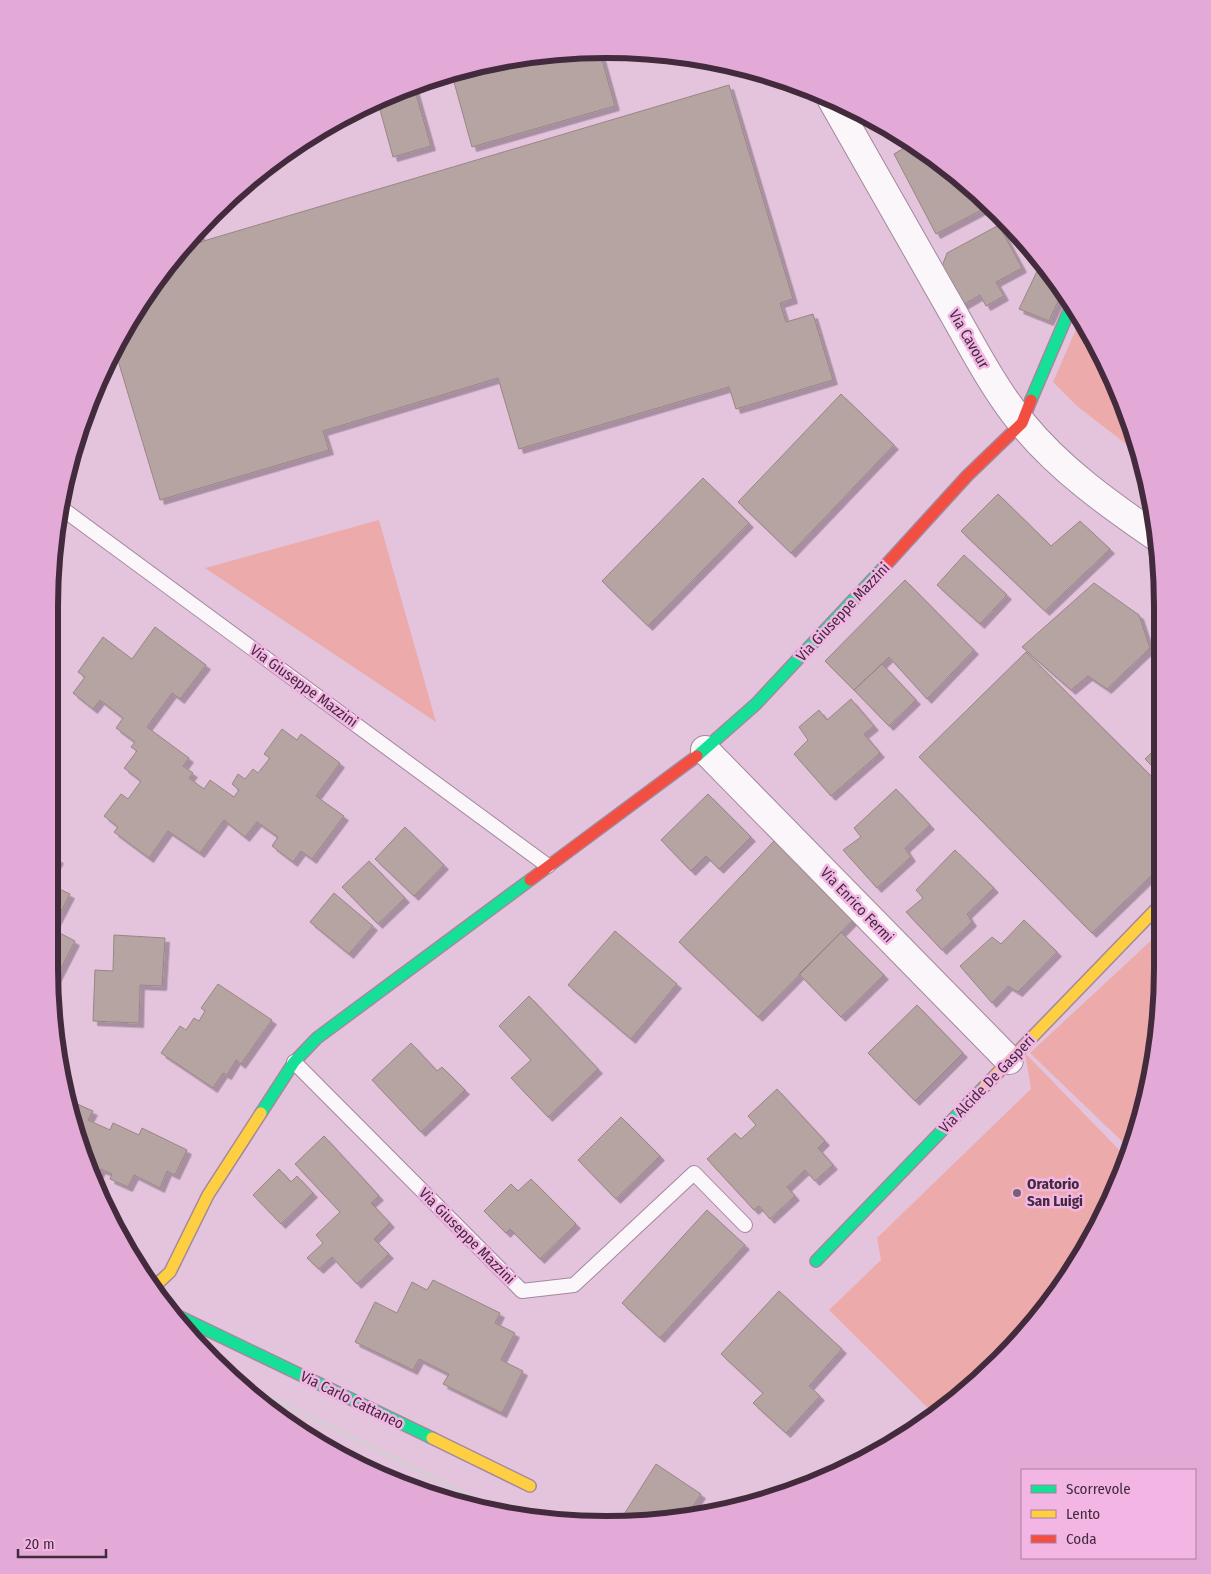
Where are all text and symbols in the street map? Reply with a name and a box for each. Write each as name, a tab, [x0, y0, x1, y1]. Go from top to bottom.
street label: Via Cavour	[945, 307, 993, 372]
street label: Via Giuseppe Mazzini	[793, 559, 893, 665]
street label: Via Giuseppe Mazzini	[247, 641, 361, 731]
street label: Via Enrico Fermi	[817, 864, 897, 946]
street label: Via Alcide De Gasperi	[936, 1031, 1038, 1137]
place label: Oratorio San Luigi	[1027, 1175, 1083, 1210]
street label: Via Giuseppe Mazzini	[415, 1184, 519, 1288]
marker: Oratorio San Luigi	[1011, 1187, 1023, 1199]
street label: Via Carlo Cattaneo	[297, 1367, 407, 1433]
legend	[1021, 1469, 1196, 1559]
text: Scorrevole	[1066, 1480, 1131, 1498]
text: Lento	[1066, 1505, 1100, 1523]
scale bar	[18, 1526, 105, 1558]
text: Coda	[1066, 1530, 1097, 1548]
text: 20 m	[25, 1535, 55, 1553]

